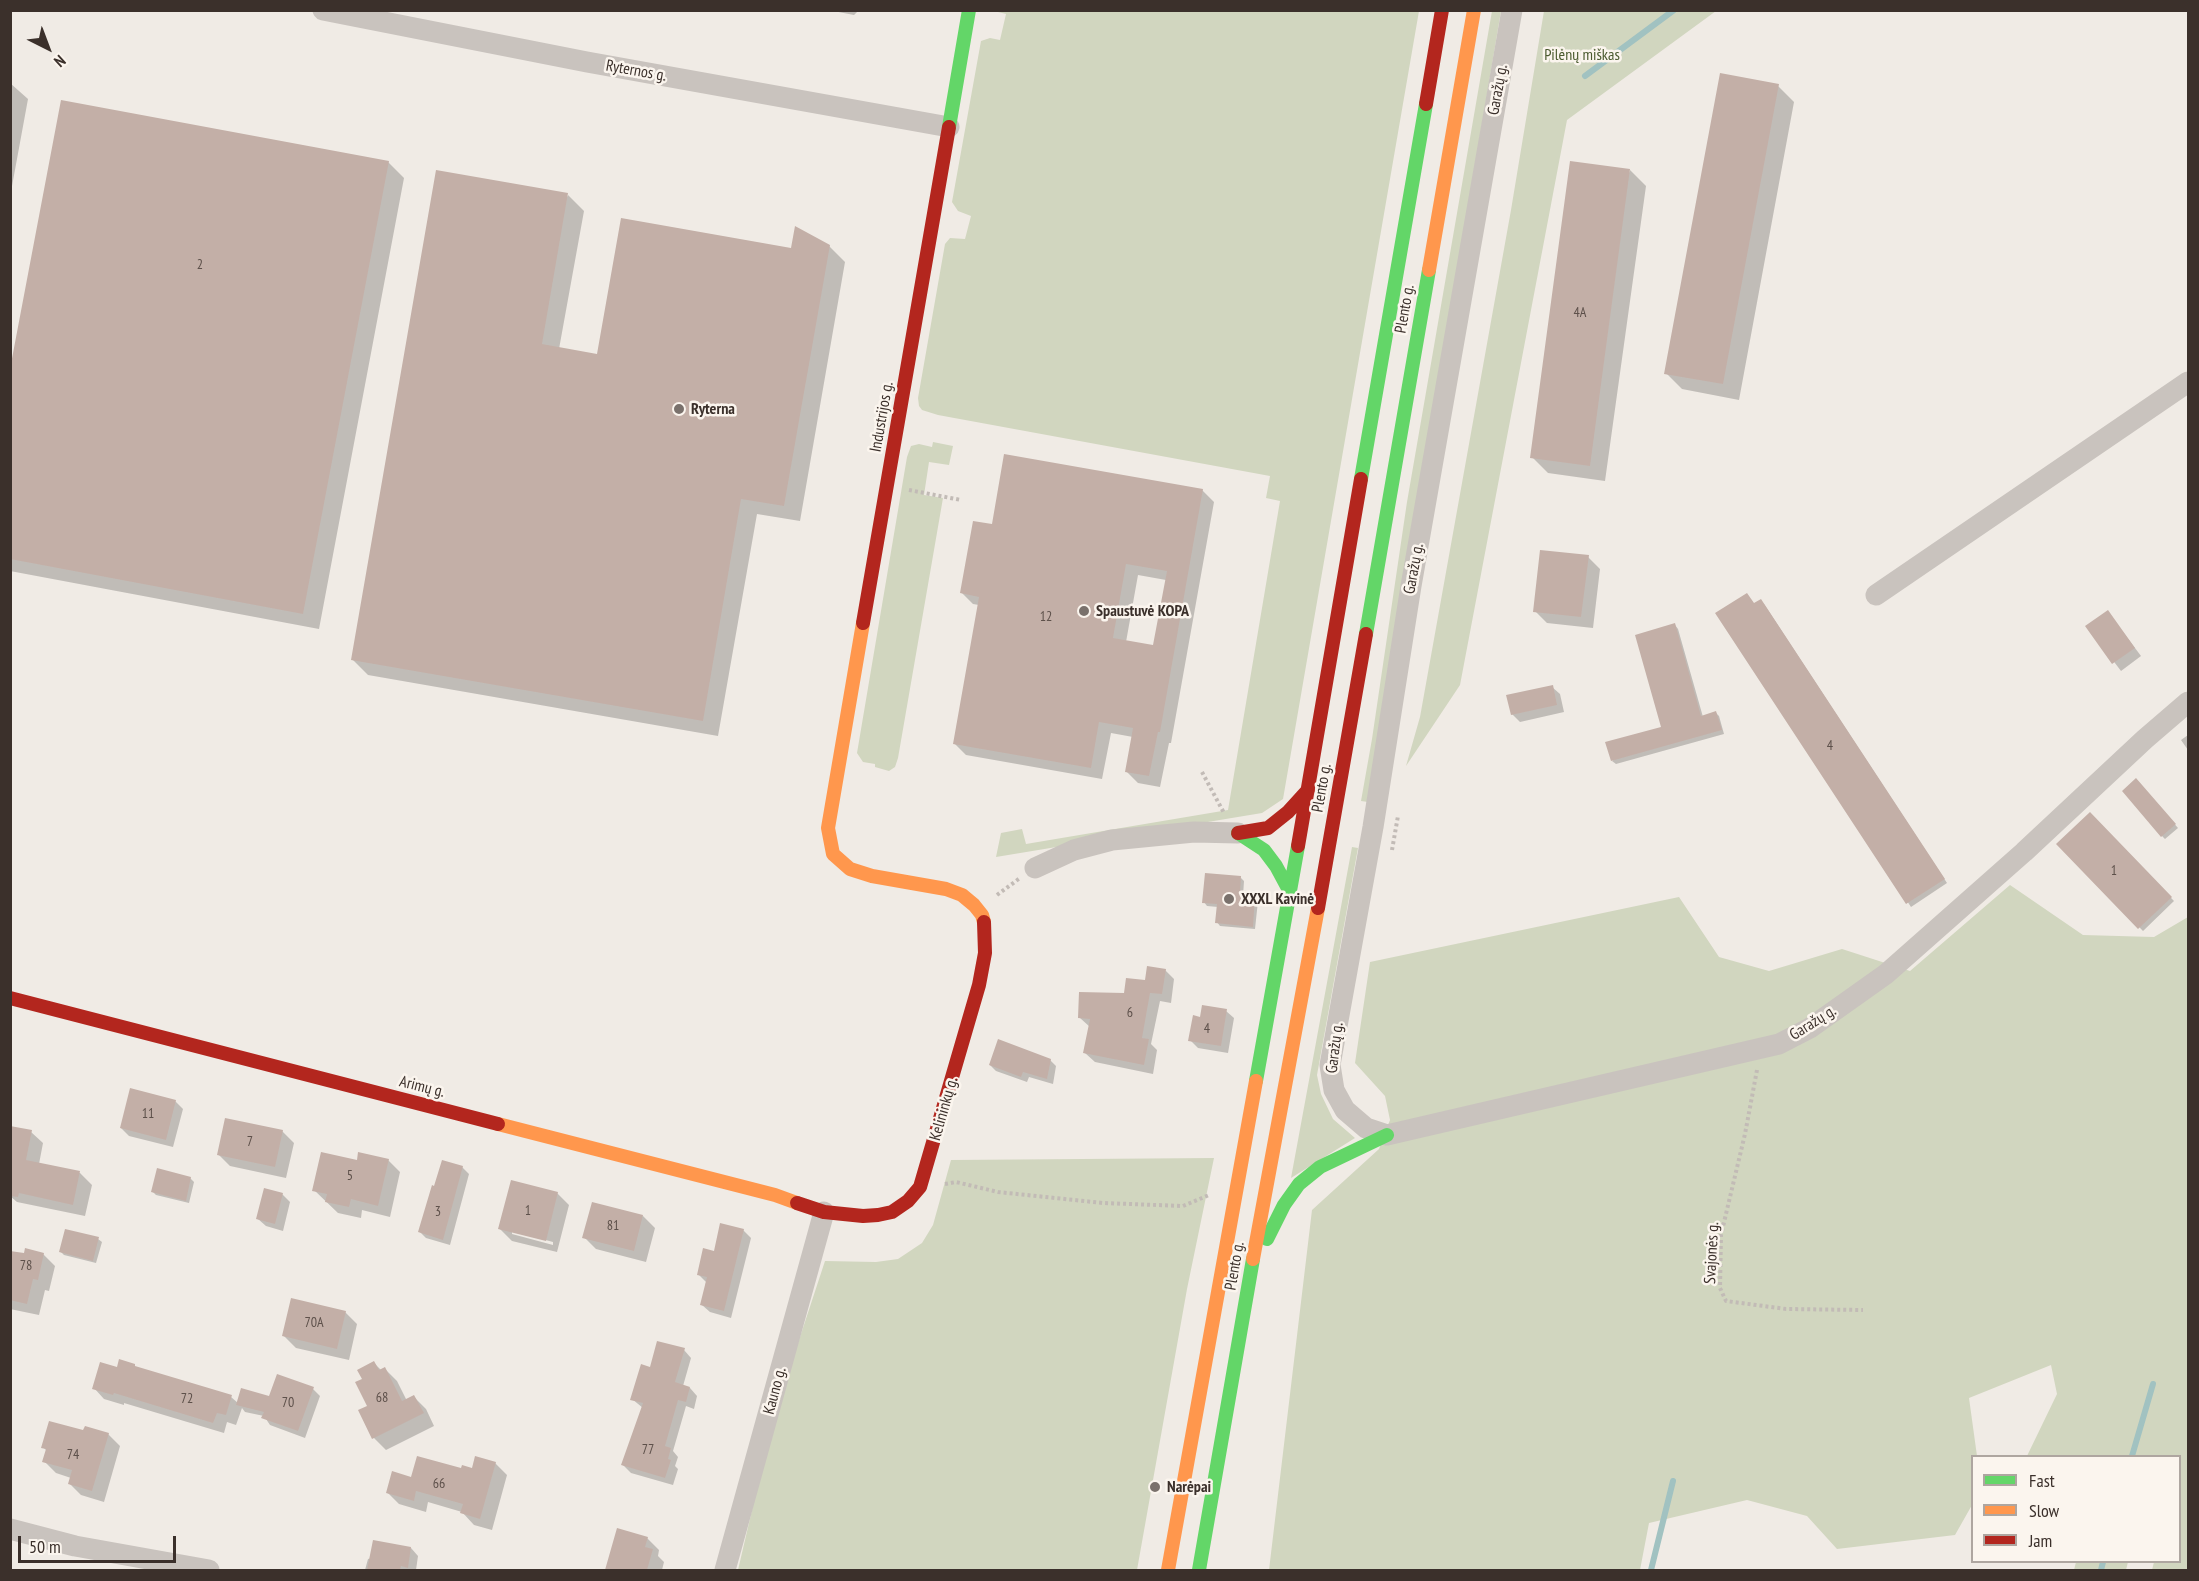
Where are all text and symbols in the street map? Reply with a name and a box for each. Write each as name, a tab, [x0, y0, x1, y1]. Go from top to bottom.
north arrow	[18, 18, 78, 78]
park label: Pilėnų miškas	[1544, 45, 1620, 65]
text: N	[50, 51, 70, 72]
street label: Ryternos g.	[604, 56, 668, 86]
street label: Garažų g.	[1484, 63, 1512, 117]
house number: 2	[197, 257, 203, 273]
street label: Plento g.	[1391, 283, 1419, 335]
house number: 4A	[1574, 305, 1586, 321]
street label: Industrijos g.	[866, 380, 898, 454]
place label: Ryterna	[691, 399, 735, 419]
marker: Ryterna	[672, 402, 686, 416]
street label: Garažų g.	[1400, 542, 1428, 596]
place label: Spaustuvė KOPA	[1096, 601, 1189, 621]
marker: Spaustuvė KOPA	[1077, 604, 1091, 618]
house number: 12	[1040, 609, 1052, 625]
house number: 4	[1827, 738, 1833, 754]
street label: Plento g.	[1308, 762, 1336, 814]
house number: 1	[2111, 863, 2117, 879]
place label: XXXL Kavinė	[1241, 889, 1314, 909]
marker: XXXL Kavinė	[1222, 892, 1236, 906]
street label: Garažų g.	[1786, 1001, 1840, 1045]
house number: 6	[1127, 1005, 1133, 1021]
house number: 4	[1204, 1021, 1210, 1037]
street label: Garažų g.	[1322, 1022, 1348, 1074]
street label: Arimų g.	[397, 1072, 447, 1102]
street label: Kelininkų g.	[926, 1075, 962, 1143]
house number: 11	[142, 1106, 154, 1122]
house number: 7	[247, 1134, 253, 1150]
house number: 5	[347, 1168, 353, 1184]
house number: 1	[525, 1203, 531, 1219]
house number: 3	[435, 1204, 441, 1220]
house number: 81	[607, 1218, 619, 1234]
street label: Svajonės g.	[1701, 1222, 1723, 1284]
street label: Plento g.	[1221, 1240, 1249, 1292]
house number: 78	[20, 1258, 32, 1274]
house number: 70A	[304, 1315, 324, 1331]
street label: Kauno g.	[760, 1365, 790, 1417]
house number: 68	[376, 1390, 388, 1406]
house number: 72	[181, 1391, 193, 1407]
house number: 70	[282, 1395, 294, 1411]
house number: 77	[642, 1442, 654, 1458]
house number: 74	[67, 1447, 79, 1463]
legend	[1971, 1455, 2181, 1563]
text: Fast	[2029, 1469, 2055, 1492]
house number: 66	[433, 1476, 445, 1492]
place label: Narėpai	[1167, 1477, 1211, 1497]
marker: Narėpai	[1148, 1480, 1162, 1494]
text: Slow	[2029, 1499, 2059, 1522]
scale bar	[21, 1524, 178, 1562]
text: Jam	[2029, 1529, 2052, 1552]
text: 50 m	[29, 1535, 61, 1558]

